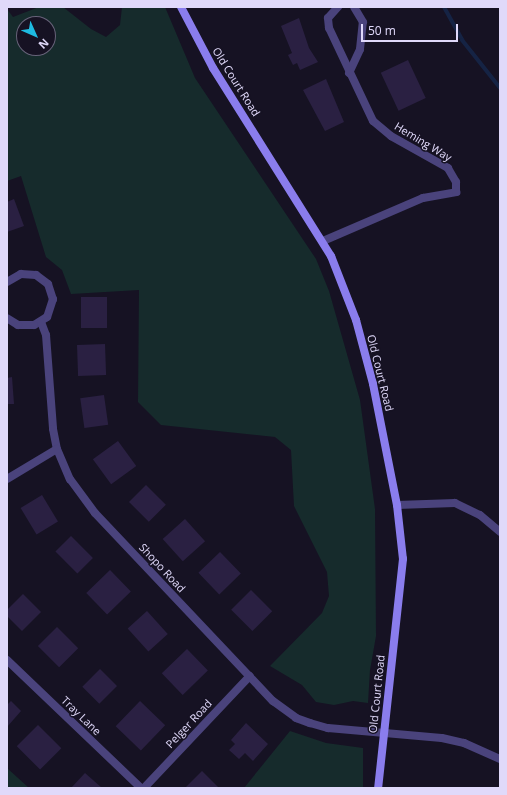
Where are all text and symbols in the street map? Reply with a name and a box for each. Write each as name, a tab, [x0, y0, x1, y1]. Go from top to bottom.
north arrow	[16, 16, 56, 56]
scale bar	[363, 16, 460, 42]
text: 50 m	[368, 22, 396, 39]
text: N	[36, 36, 53, 53]
street label: Old Court Road	[210, 45, 262, 119]
street label: Heming Way	[392, 120, 454, 164]
street label: Old Court Road	[364, 333, 396, 413]
street label: Shopo Road	[136, 541, 188, 595]
street label: Old Court Road	[366, 654, 388, 734]
street label: Tray Lane	[58, 694, 104, 738]
street label: Pelger Road	[163, 697, 215, 751]

